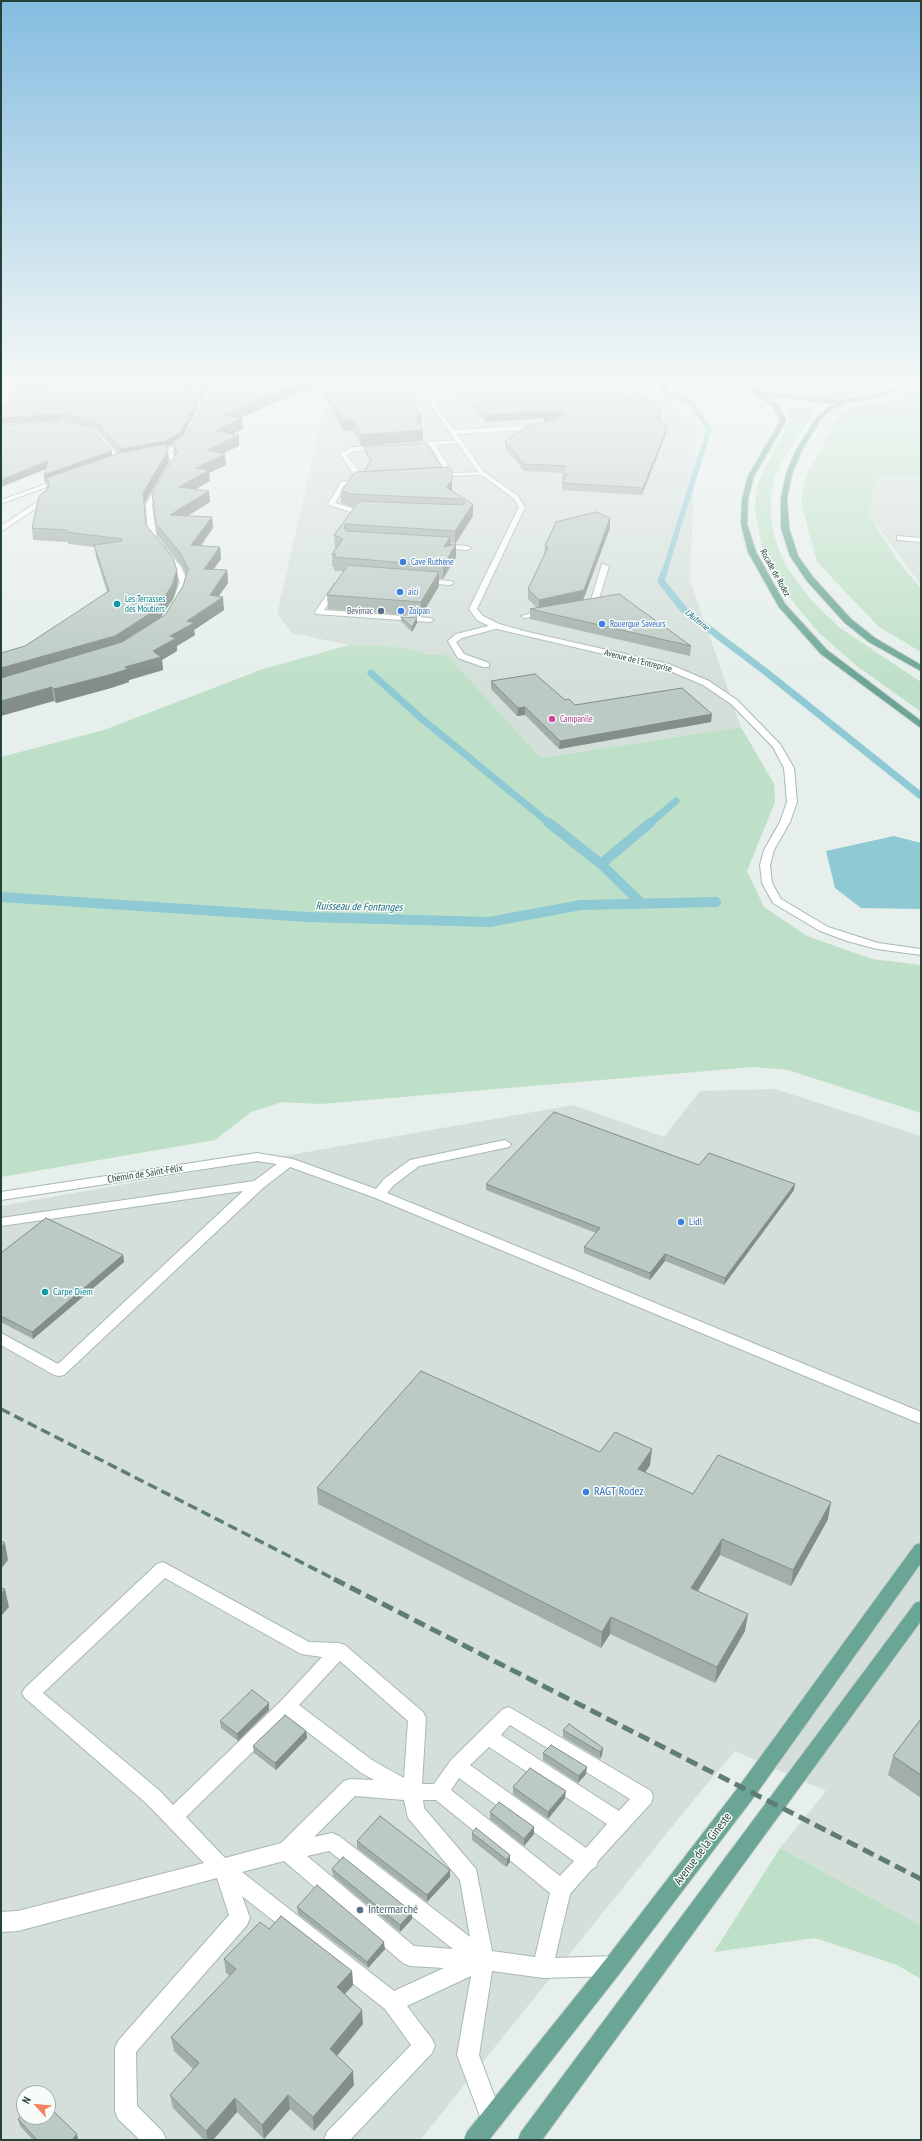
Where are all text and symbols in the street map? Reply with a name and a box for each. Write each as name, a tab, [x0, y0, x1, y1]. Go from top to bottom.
street label: Rocade de Rodez	[758, 547, 792, 599]
marker: Cave Ruthène	[398, 557, 408, 567]
place label: Cave Ruthène	[411, 557, 454, 567]
marker: aicí	[395, 587, 405, 597]
place label: aicí	[408, 587, 419, 597]
place label: Les Terrasses des Moutiers	[125, 594, 165, 615]
marker: Les Terrasses des Moutiers	[112, 599, 122, 609]
place label: Bevimac	[347, 606, 373, 616]
marker: Bevimac	[376, 606, 386, 616]
marker: Zolpan	[396, 606, 406, 616]
place label: Zolpan	[409, 606, 430, 616]
water label: L'Auterne	[683, 607, 711, 633]
marker: Rouergue Saveurs	[597, 619, 607, 629]
place label: Rouergue Saveurs	[610, 619, 665, 629]
street label: Avenue de l'Entreprise	[603, 647, 673, 675]
marker: Campanile	[547, 714, 557, 724]
place label: Campanile	[560, 714, 593, 724]
water label: Ruisseau de Fontanges	[315, 900, 403, 914]
street label: Chemin de Saint-Félix	[107, 1162, 183, 1186]
place label: Lidl	[689, 1216, 702, 1228]
marker: Lidl	[676, 1217, 686, 1227]
place label: Carpe Diem	[53, 1286, 93, 1298]
marker: Carpe Diem	[40, 1287, 50, 1297]
place label: RAGT Rodez	[594, 1485, 644, 1499]
marker: RAGT Rodez	[581, 1487, 591, 1497]
street label: Avenue de la Gineste	[671, 1810, 735, 1888]
place label: Intermarché	[368, 1903, 418, 1917]
marker: Intermarché	[355, 1905, 365, 1915]
north arrow	[16, 2085, 56, 2125]
text: N	[19, 2094, 34, 2106]

